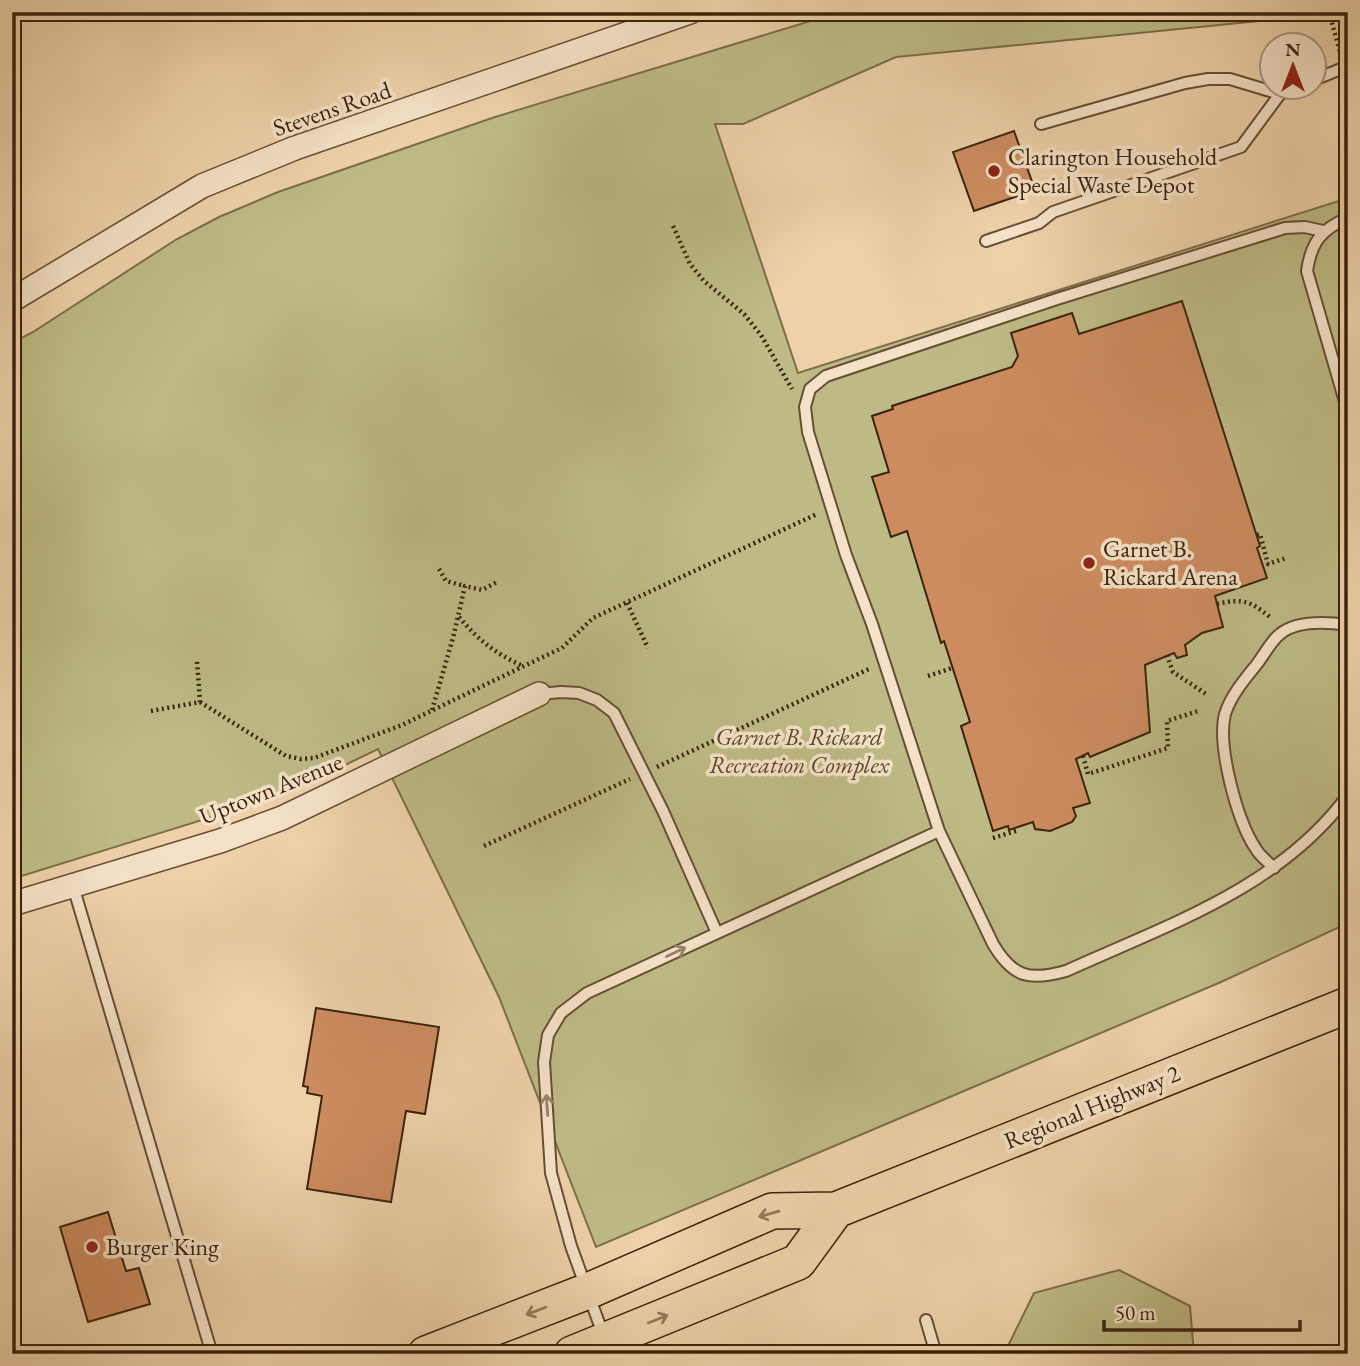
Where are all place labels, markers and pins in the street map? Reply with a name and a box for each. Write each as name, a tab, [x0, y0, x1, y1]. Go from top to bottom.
place label: Clarington Household Special Waste Depot	[1008, 141, 1218, 200]
marker: Clarington Household Special Waste Depot	[986, 163, 1002, 179]
place label: Garnet B. Rickard Arena	[1103, 533, 1238, 592]
marker: Garnet B. Rickard Arena	[1081, 555, 1097, 571]
place label: Burger King	[106, 1231, 219, 1262]
marker: Burger King	[84, 1239, 100, 1255]

